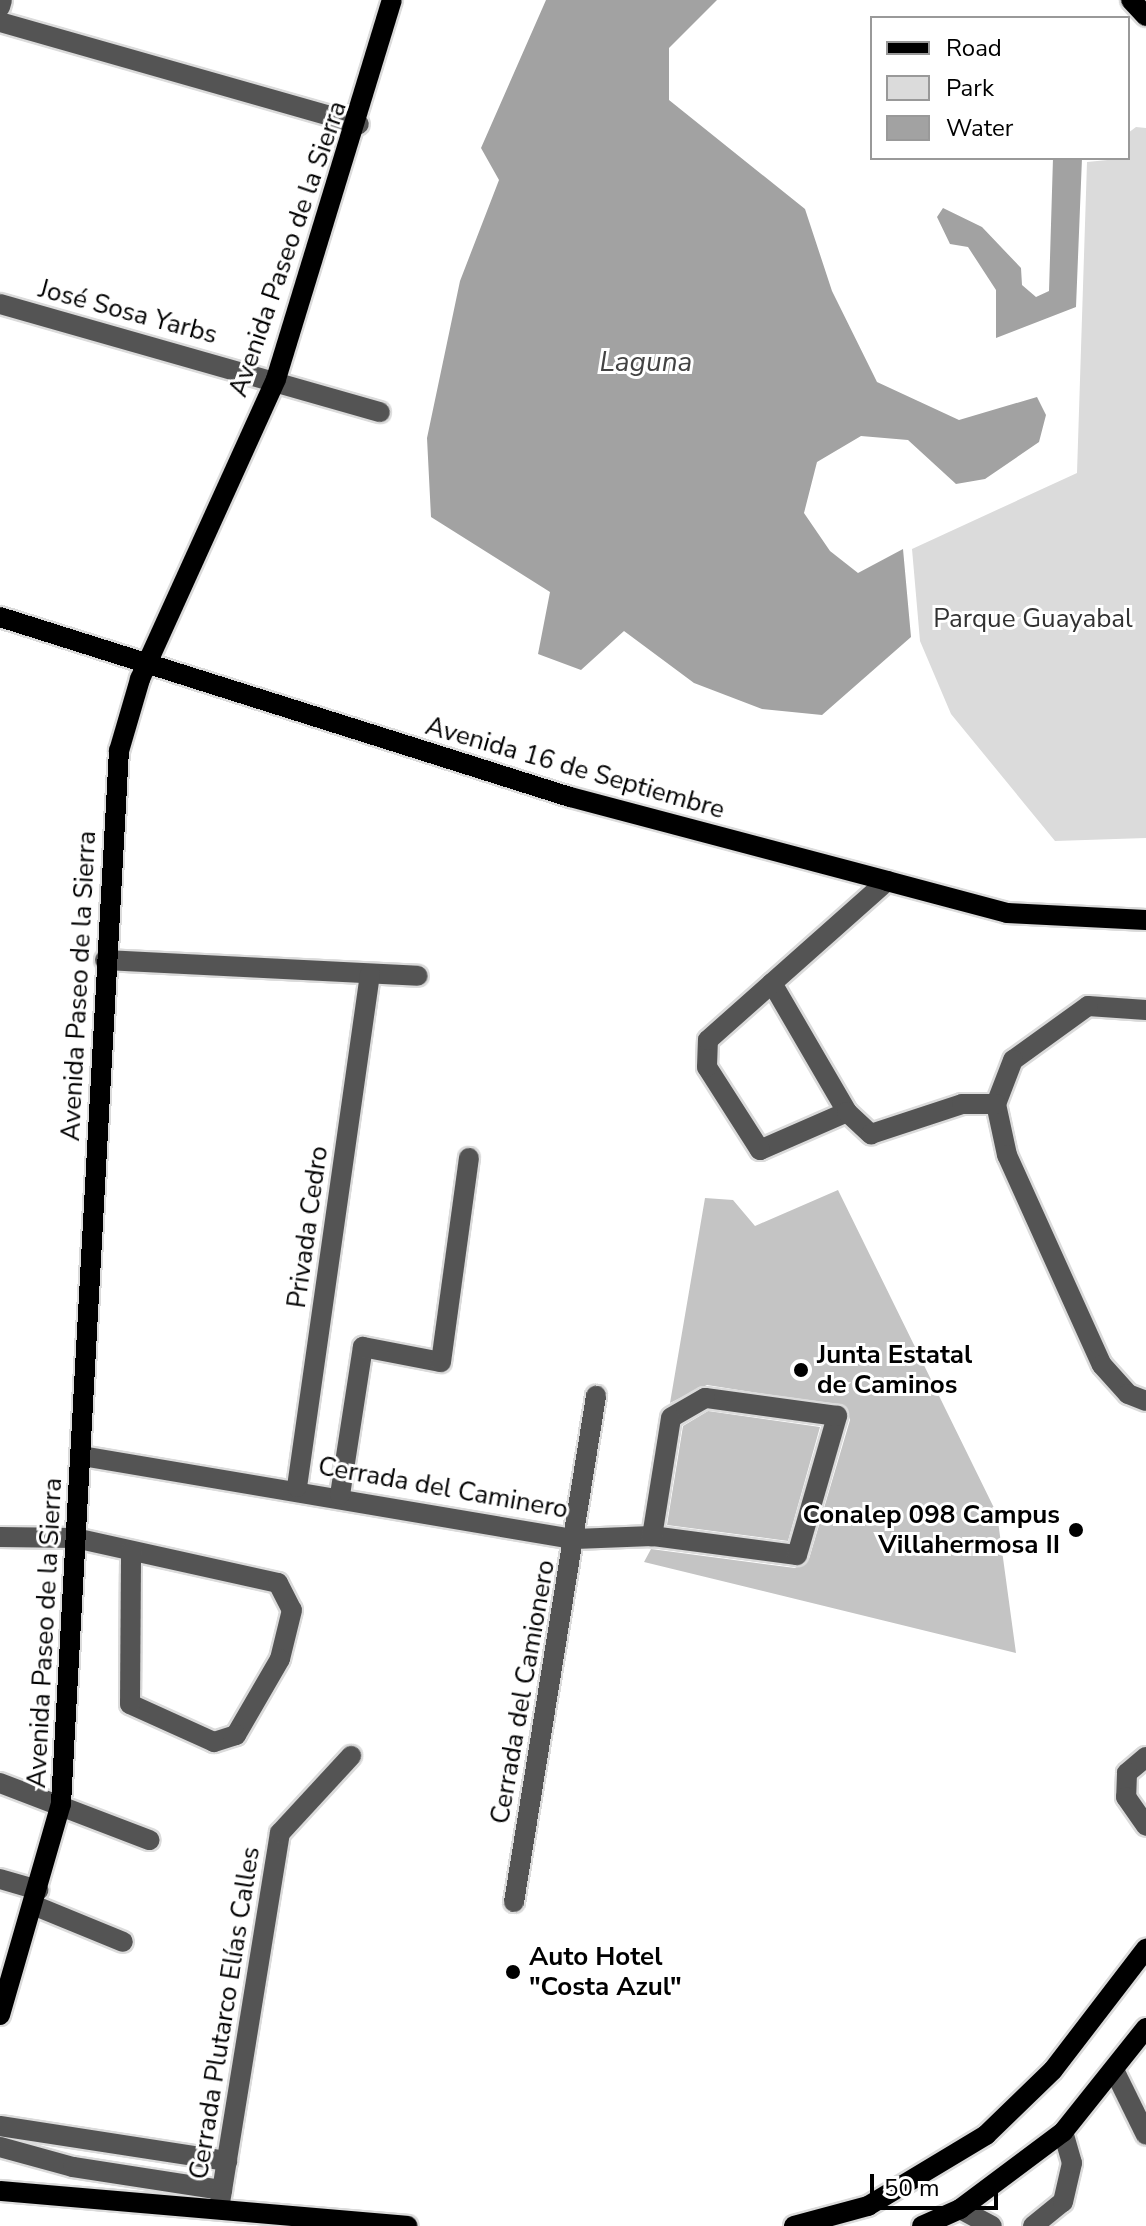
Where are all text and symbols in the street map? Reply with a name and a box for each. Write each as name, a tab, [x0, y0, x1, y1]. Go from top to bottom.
legend	[870, 16, 1130, 160]
text: Road	[946, 32, 1002, 64]
text: Park	[946, 72, 994, 104]
street label: Avenida Paseo de la Sierra	[223, 97, 353, 401]
text: Water	[946, 112, 1013, 144]
street label: José Sosa Yarbs	[35, 273, 221, 351]
water label: Laguna	[600, 345, 692, 379]
park label: Parque Guayabal	[933, 603, 1133, 635]
street label: Avenida 16 de Septiembre	[422, 710, 728, 826]
street label: Avenida Paseo de la Sierra	[55, 830, 103, 1142]
street label: Privada Cedro	[281, 1144, 335, 1310]
place label: Junta Estatal de Caminos	[817, 1339, 972, 1400]
marker: Junta Estatal de Caminos	[792, 1361, 810, 1379]
street label: Cerrada del Caminero	[316, 1451, 570, 1525]
street label: Avenida Paseo de la Sierra	[21, 1477, 69, 1789]
place label: Conalep 098 Campus Villahermosa II	[803, 1499, 1060, 1560]
marker: Conalep 098 Campus Villahermosa II	[1067, 1521, 1085, 1539]
street label: Cerrada del Camionero	[484, 1558, 562, 1826]
street label: Cerrada Plutarco Elías Calles	[183, 1844, 267, 2182]
place label: Auto Hotel "Costa Azul"	[529, 1941, 682, 2002]
marker: Auto Hotel "Costa Azul"	[504, 1963, 522, 1981]
scale bar	[874, 2158, 1002, 2208]
text: 50 m	[884, 2172, 940, 2204]

